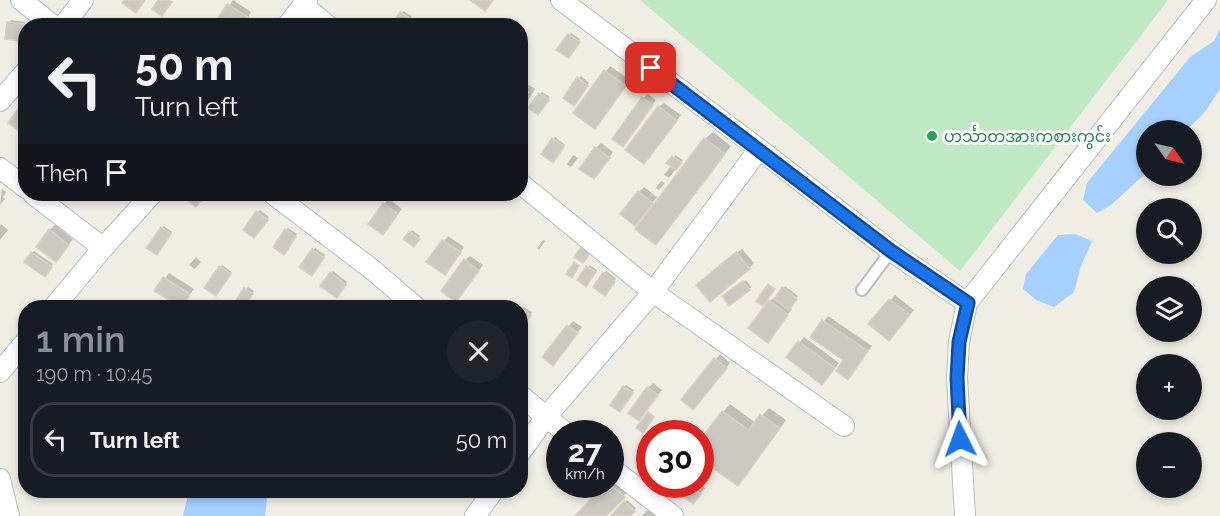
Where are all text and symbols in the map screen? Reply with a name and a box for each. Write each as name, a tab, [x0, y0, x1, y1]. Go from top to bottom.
text: 50 m	[135, 41, 233, 90]
icon: left	[36, 42, 114, 120]
pin	[625, 42, 676, 93]
icon: arrive	[634, 51, 667, 84]
text: Turn left	[135, 91, 238, 122]
north arrow	[1136, 120, 1202, 186]
map controls	[1136, 120, 1202, 498]
place label: ဟင်္သာတအားကစားကွင်း	[944, 125, 1111, 150]
marker: ဟင်္သာတအားကစားကွင်း	[925, 129, 939, 143]
icon: arrive	[100, 156, 133, 189]
text: Then	[36, 160, 88, 186]
button: search	[1136, 198, 1202, 264]
button: layers	[1136, 276, 1202, 342]
text: 1 min	[36, 318, 125, 360]
button: close	[447, 320, 510, 383]
button: +	[1136, 354, 1202, 420]
text: 190 m · 10:45	[36, 362, 152, 386]
position arrow	[928, 407, 992, 471]
speed limit sign: 30	[636, 420, 714, 498]
icon: left	[39, 423, 72, 456]
text: Turn left	[90, 427, 180, 453]
text: 50 m	[456, 427, 507, 453]
button: −	[1136, 432, 1202, 498]
text: 27	[568, 434, 602, 469]
text: km/h	[565, 465, 605, 483]

